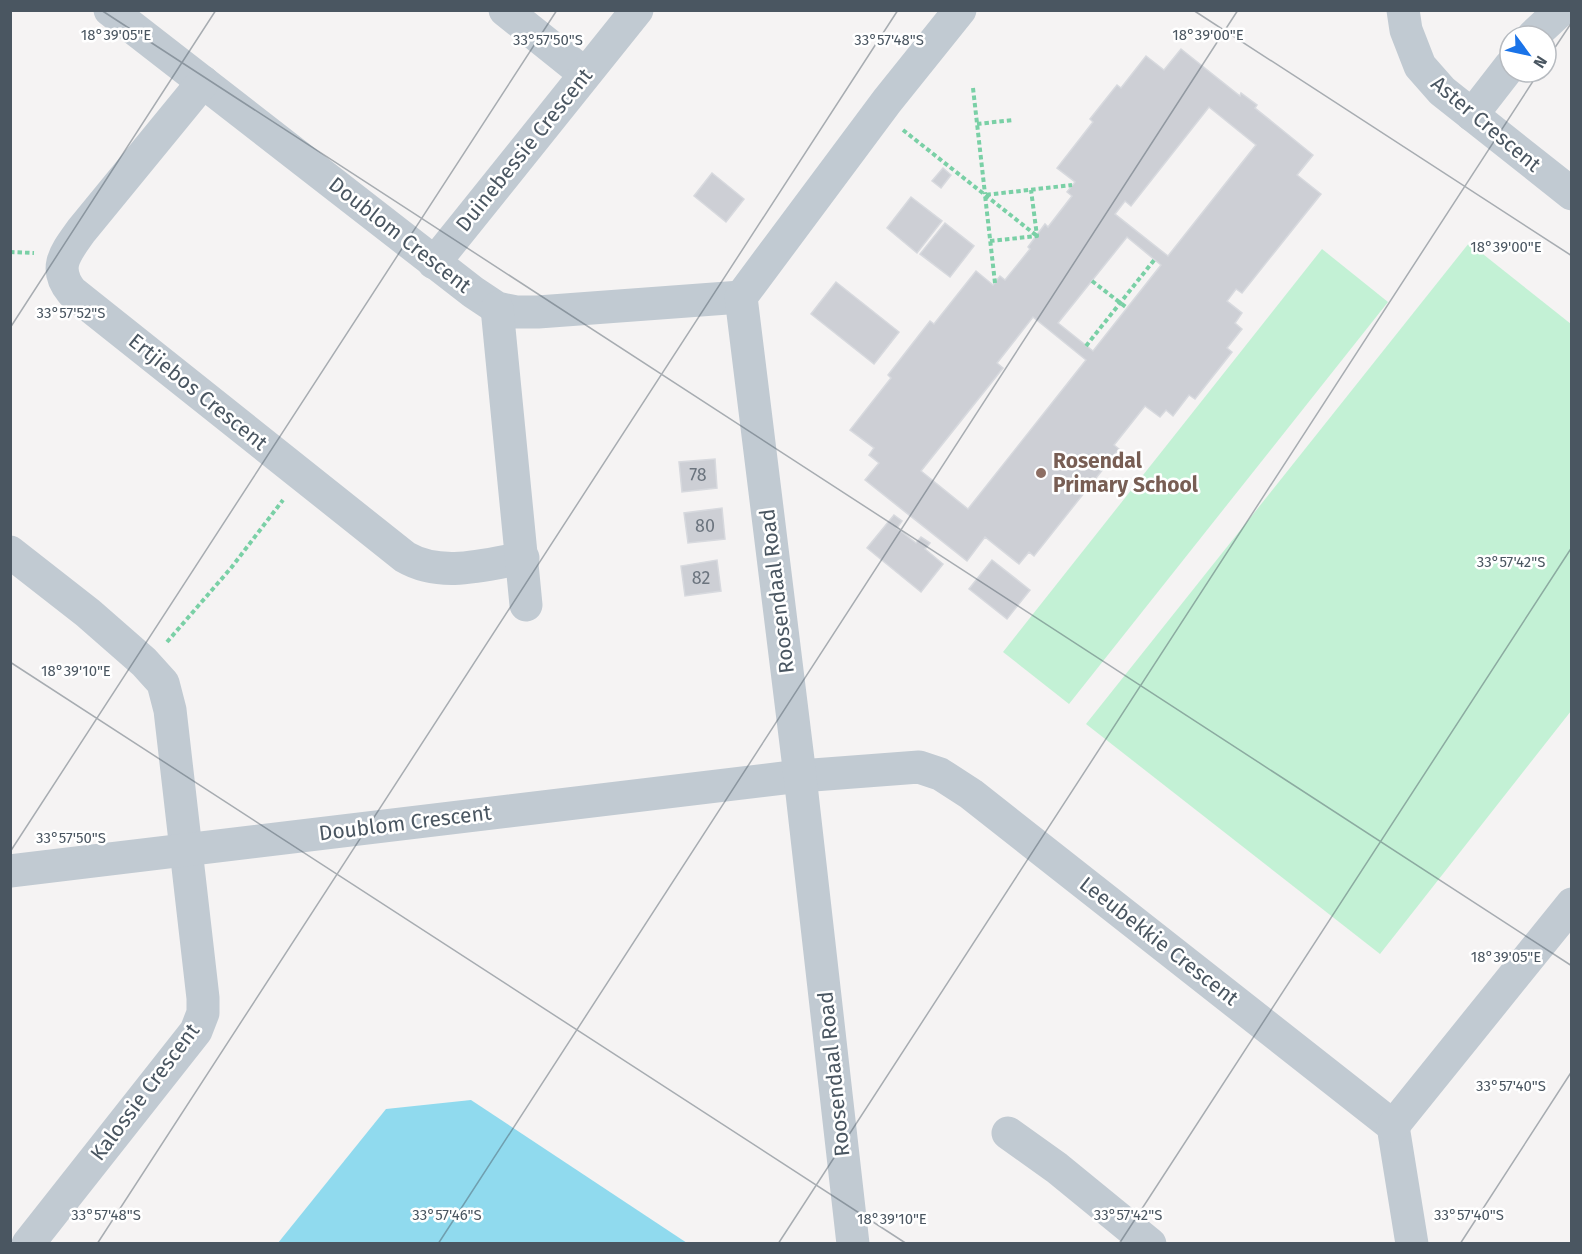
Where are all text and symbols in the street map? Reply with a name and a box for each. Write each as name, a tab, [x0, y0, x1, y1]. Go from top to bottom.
north arrow	[1498, 24, 1558, 84]
text: 18°39'05"E	[81, 26, 151, 44]
text: 18°39'00"E	[1172, 26, 1244, 44]
text: 33°57'50"S	[513, 31, 583, 49]
text: 33°57'48"S	[854, 31, 924, 49]
text: N	[1529, 52, 1551, 72]
street label: Duinebessie Crescent	[450, 63, 598, 237]
street label: Aster Crescent	[1426, 71, 1547, 178]
street label: Doublom Crescent	[324, 171, 477, 299]
text: 18°39'00"E	[1470, 238, 1542, 256]
text: 33°57'52"S	[37, 304, 105, 322]
street label: Ertjiebos Crescent	[123, 328, 273, 456]
place label: Rosendal Primary School	[1053, 448, 1199, 498]
house number: 78	[689, 464, 707, 486]
marker: Rosendal Primary School	[1034, 466, 1048, 480]
street label: Roosendaal Road	[754, 507, 800, 675]
house number: 80	[695, 515, 715, 537]
text: 33°57'42"S	[1477, 553, 1545, 571]
house number: 82	[692, 567, 710, 589]
text: 18°39'10"E	[41, 662, 111, 680]
street label: Doublom Crescent	[317, 799, 493, 846]
text: 33°57'50"S	[36, 829, 106, 847]
street label: Leeubekkie Crescent	[1074, 871, 1244, 1011]
text: 18°39'05"E	[1471, 948, 1541, 966]
street label: Roosendaal Road	[812, 990, 856, 1158]
street label: Kalossie Crescent	[85, 1018, 205, 1166]
text: 33°57'40"S	[1476, 1077, 1546, 1095]
text: 33°57'48"S	[71, 1206, 141, 1224]
text: 33°57'46"S	[412, 1206, 482, 1224]
text: 33°57'42"S	[1094, 1206, 1162, 1224]
text: 33°57'40"S	[1434, 1206, 1504, 1224]
text: 18°39'10"E	[857, 1210, 927, 1228]

